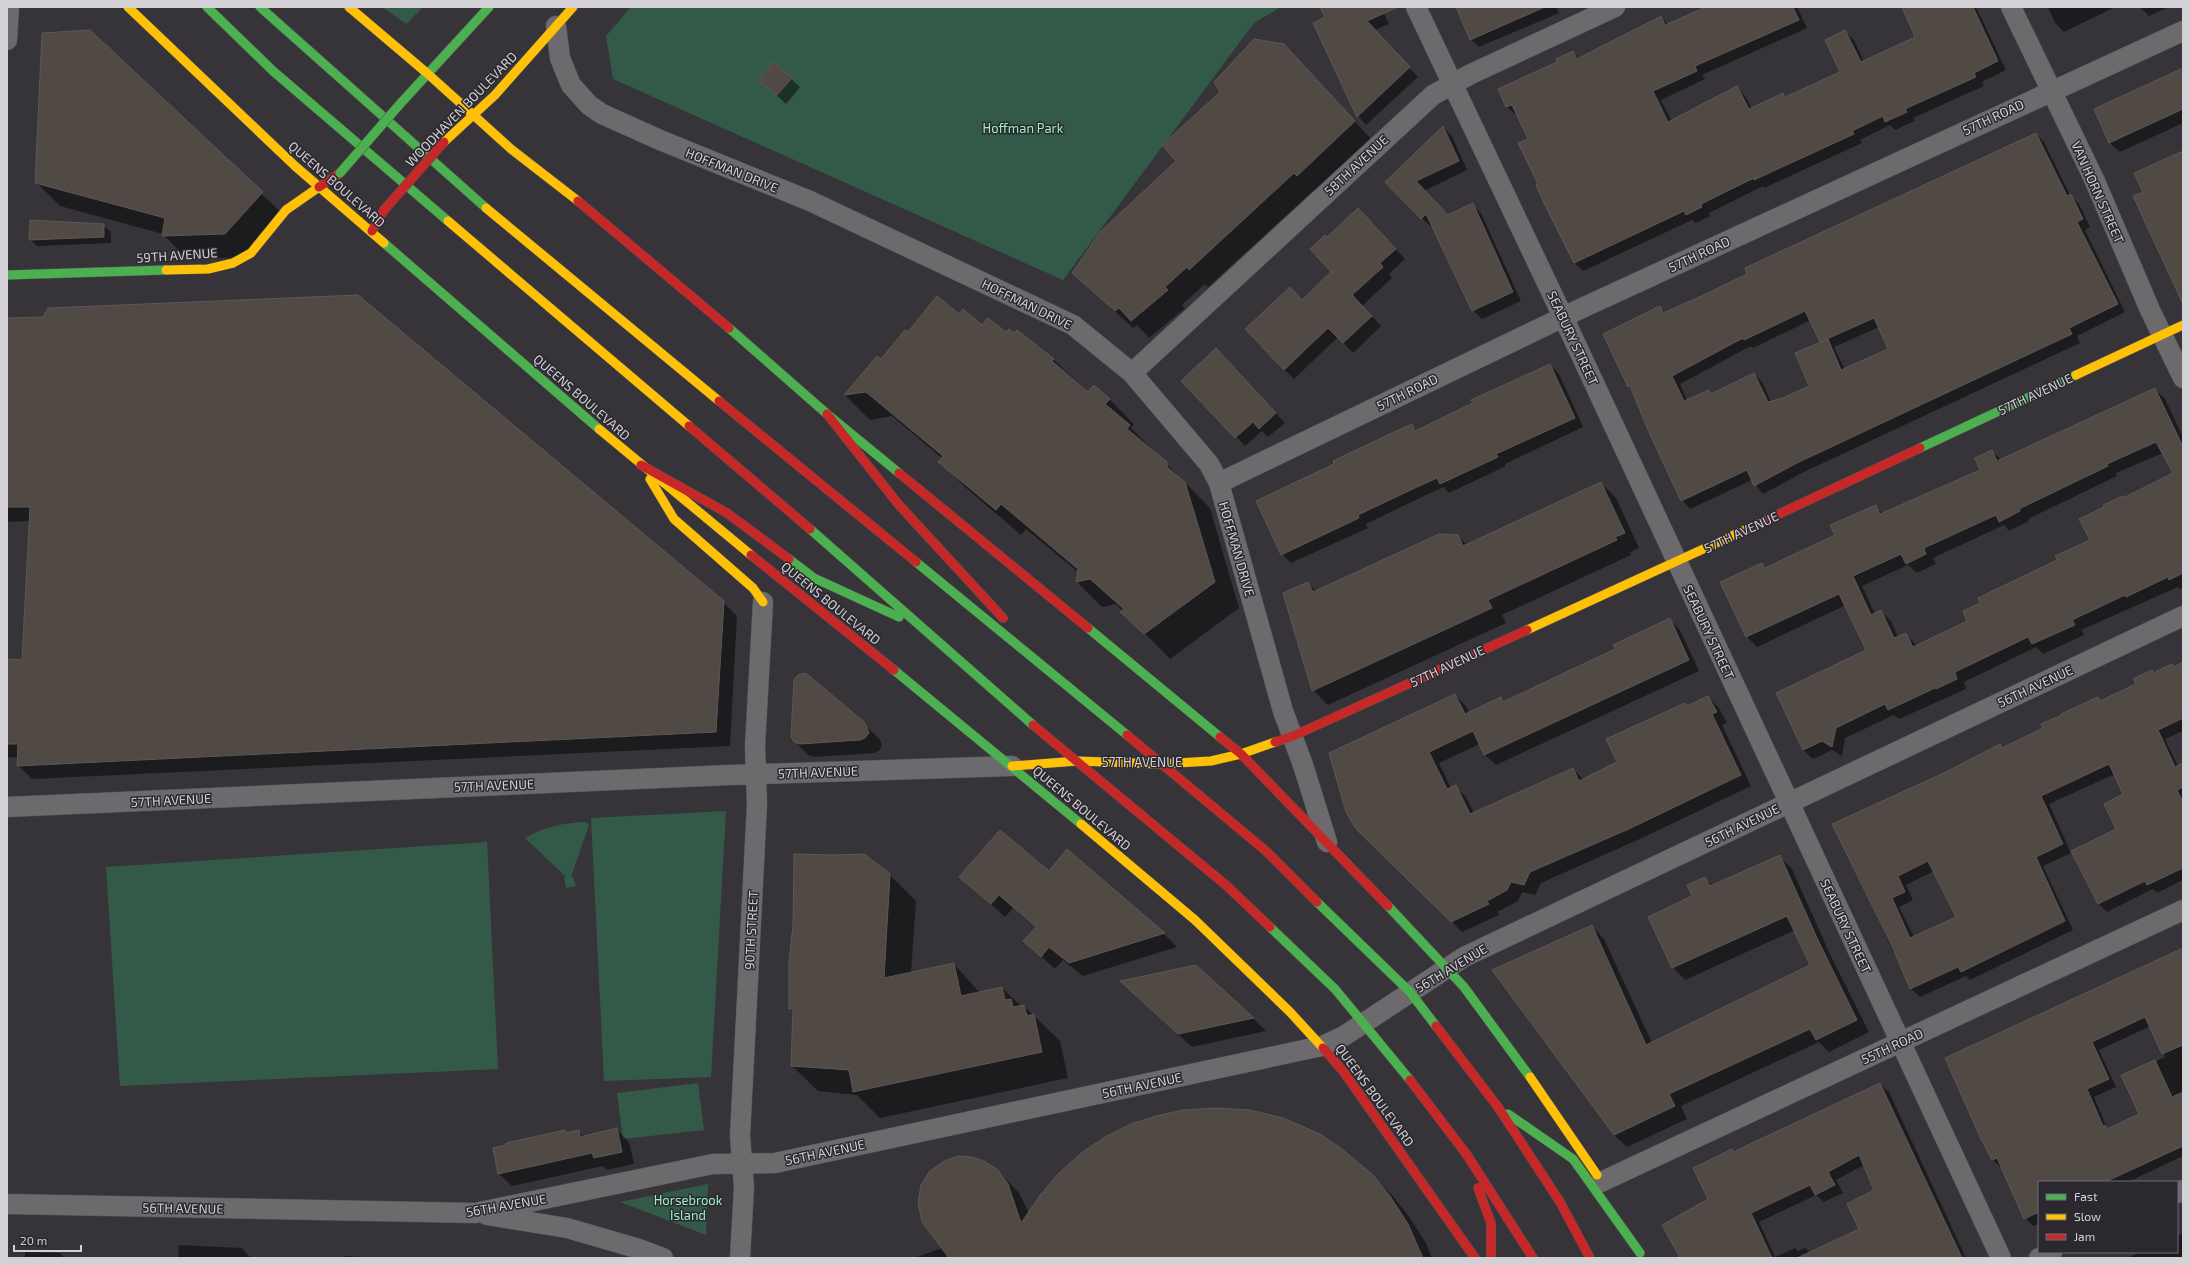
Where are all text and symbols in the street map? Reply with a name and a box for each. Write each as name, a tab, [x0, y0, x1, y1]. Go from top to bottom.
street label: WOODHAVEN BOULEVARD	[402, 48, 520, 170]
street label: 57TH ROAD	[1960, 96, 2026, 138]
park label: Hoffman Park	[983, 120, 1064, 136]
street label: 58TH AVENUE	[1321, 131, 1391, 199]
street label: QUEENS BOULEVARD	[285, 138, 389, 230]
street label: VAN HORN STREET	[2068, 138, 2128, 246]
street label: HOFFMAN DRIVE	[683, 144, 781, 196]
street label: 57TH ROAD	[1666, 233, 1732, 275]
street label: 59TH AVENUE	[136, 244, 218, 266]
street label: HOFFMAN DRIVE	[979, 275, 1075, 333]
street label: SEABURY STREET	[1544, 288, 1602, 388]
street label: QUEENS BOULEVARD	[530, 351, 634, 443]
street label: 57TH ROAD	[1374, 370, 1440, 414]
street label: 57TH AVENUE	[1995, 370, 2075, 418]
street label: HOFFMAN DRIVE	[1216, 500, 1258, 598]
street label: 57TH AVENUE	[1701, 508, 1781, 556]
street label: QUEENS BOULEVARD	[778, 558, 884, 648]
street label: SEABURY STREET	[1680, 582, 1738, 682]
street label: 57TH AVENUE	[1407, 642, 1487, 690]
street label: 56TH AVENUE	[1995, 662, 2075, 710]
street label: 57TH AVENUE	[1102, 754, 1182, 770]
street label: QUEENS BOULEVARD	[1030, 762, 1134, 854]
street label: 57TH AVENUE	[778, 763, 858, 781]
street label: 57TH AVENUE	[454, 776, 534, 794]
street label: 57TH AVENUE	[130, 790, 212, 810]
street label: 56TH AVENUE	[1702, 800, 1782, 850]
street label: SEABURY STREET	[1817, 876, 1875, 976]
street label: 90TH STREET	[741, 889, 761, 970]
street label: 56TH AVENUE	[1412, 940, 1490, 996]
street label: 55TH ROAD	[1858, 1025, 1926, 1067]
street label: QUEENS BOULEVARD	[1332, 1041, 1418, 1149]
street label: 56TH AVENUE	[1101, 1069, 1183, 1101]
street label: 56TH AVENUE	[784, 1136, 866, 1168]
legend	[2038, 1181, 2178, 1253]
text: Fast	[2074, 1189, 2098, 1203]
street label: 56TH AVENUE	[465, 1190, 547, 1220]
park label: Horsebrook Island	[654, 1192, 723, 1223]
street label: 56TH AVENUE	[142, 1199, 224, 1217]
text: Slow	[2074, 1209, 2101, 1223]
scale bar	[14, 1227, 81, 1253]
text: Jam	[2074, 1229, 2095, 1243]
text: 20 m	[20, 1233, 47, 1247]

